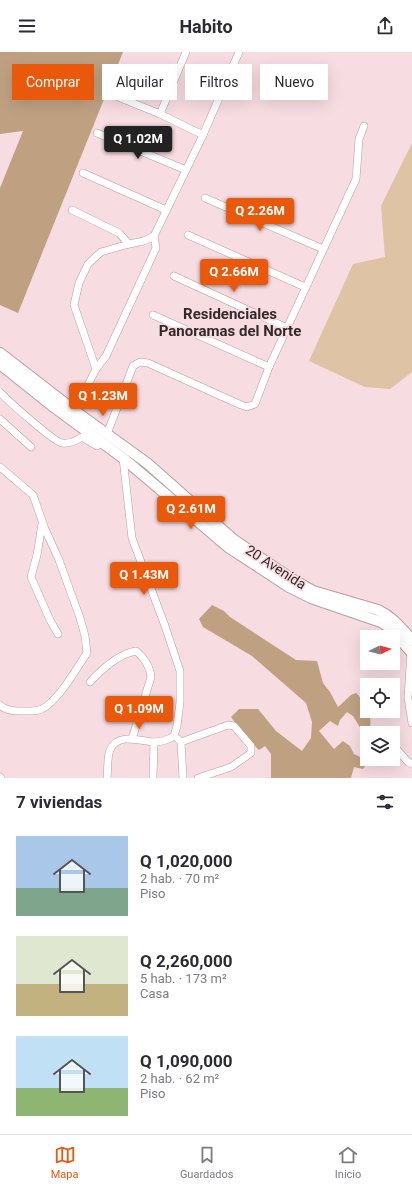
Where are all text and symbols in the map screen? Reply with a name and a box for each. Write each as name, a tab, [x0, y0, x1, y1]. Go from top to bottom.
icon: menu	[16, 15, 38, 37]
icon: share	[374, 15, 396, 37]
text: Habito	[179, 16, 233, 37]
chip: Comprar	[12, 64, 94, 100]
chip: Alquilar	[102, 64, 177, 100]
chip: Filtros	[185, 64, 252, 100]
chip: Nuevo	[260, 64, 328, 100]
pin: Q 1.02M	[101, 126, 175, 160]
text: Q 1.02M	[113, 131, 163, 146]
pin: Q 2.26M	[223, 198, 297, 232]
text: Q 2.26M	[235, 203, 285, 218]
pin: Q 2.66M	[197, 259, 271, 293]
text: Q 2.66M	[209, 264, 259, 279]
district label: Residenciales Panoramas del Norte	[159, 305, 301, 340]
pin: Q 1.23M	[66, 383, 140, 417]
text: Q 1.23M	[78, 388, 128, 403]
pin: Q 2.61M	[154, 496, 228, 530]
text: Q 2.61M	[166, 501, 216, 516]
street label: 20 Avenida	[243, 542, 309, 592]
pin: Q 1.43M	[107, 562, 181, 596]
text: Q 1.43M	[119, 567, 169, 582]
north arrow	[360, 630, 400, 670]
map controls	[360, 630, 400, 766]
button: locate	[360, 678, 400, 718]
pin: Q 1.09M	[102, 696, 176, 730]
text: Q 1.09M	[114, 701, 164, 716]
button: layers	[360, 726, 400, 766]
icon: filters	[374, 791, 396, 813]
text: 7 viviendas	[16, 792, 102, 812]
text: Q 1,020,000	[140, 851, 233, 871]
icon: home	[48, 852, 96, 900]
text: 2 hab. · 70 m²	[140, 871, 219, 886]
text: Piso	[140, 886, 166, 901]
text: Q 2,260,000	[140, 951, 233, 971]
icon: home	[48, 952, 96, 1000]
text: 5 hab. · 173 m²	[140, 971, 227, 986]
text: Casa	[140, 986, 169, 1001]
text: Q 1,090,000	[140, 1051, 233, 1071]
icon: home	[48, 1052, 96, 1100]
text: 2 hab. · 62 m²	[140, 1071, 219, 1086]
text: Piso	[140, 1086, 166, 1101]
tab: Mapa	[51, 1144, 78, 1181]
tab: Guardados	[180, 1144, 233, 1181]
tab: Inicio	[335, 1144, 361, 1181]

